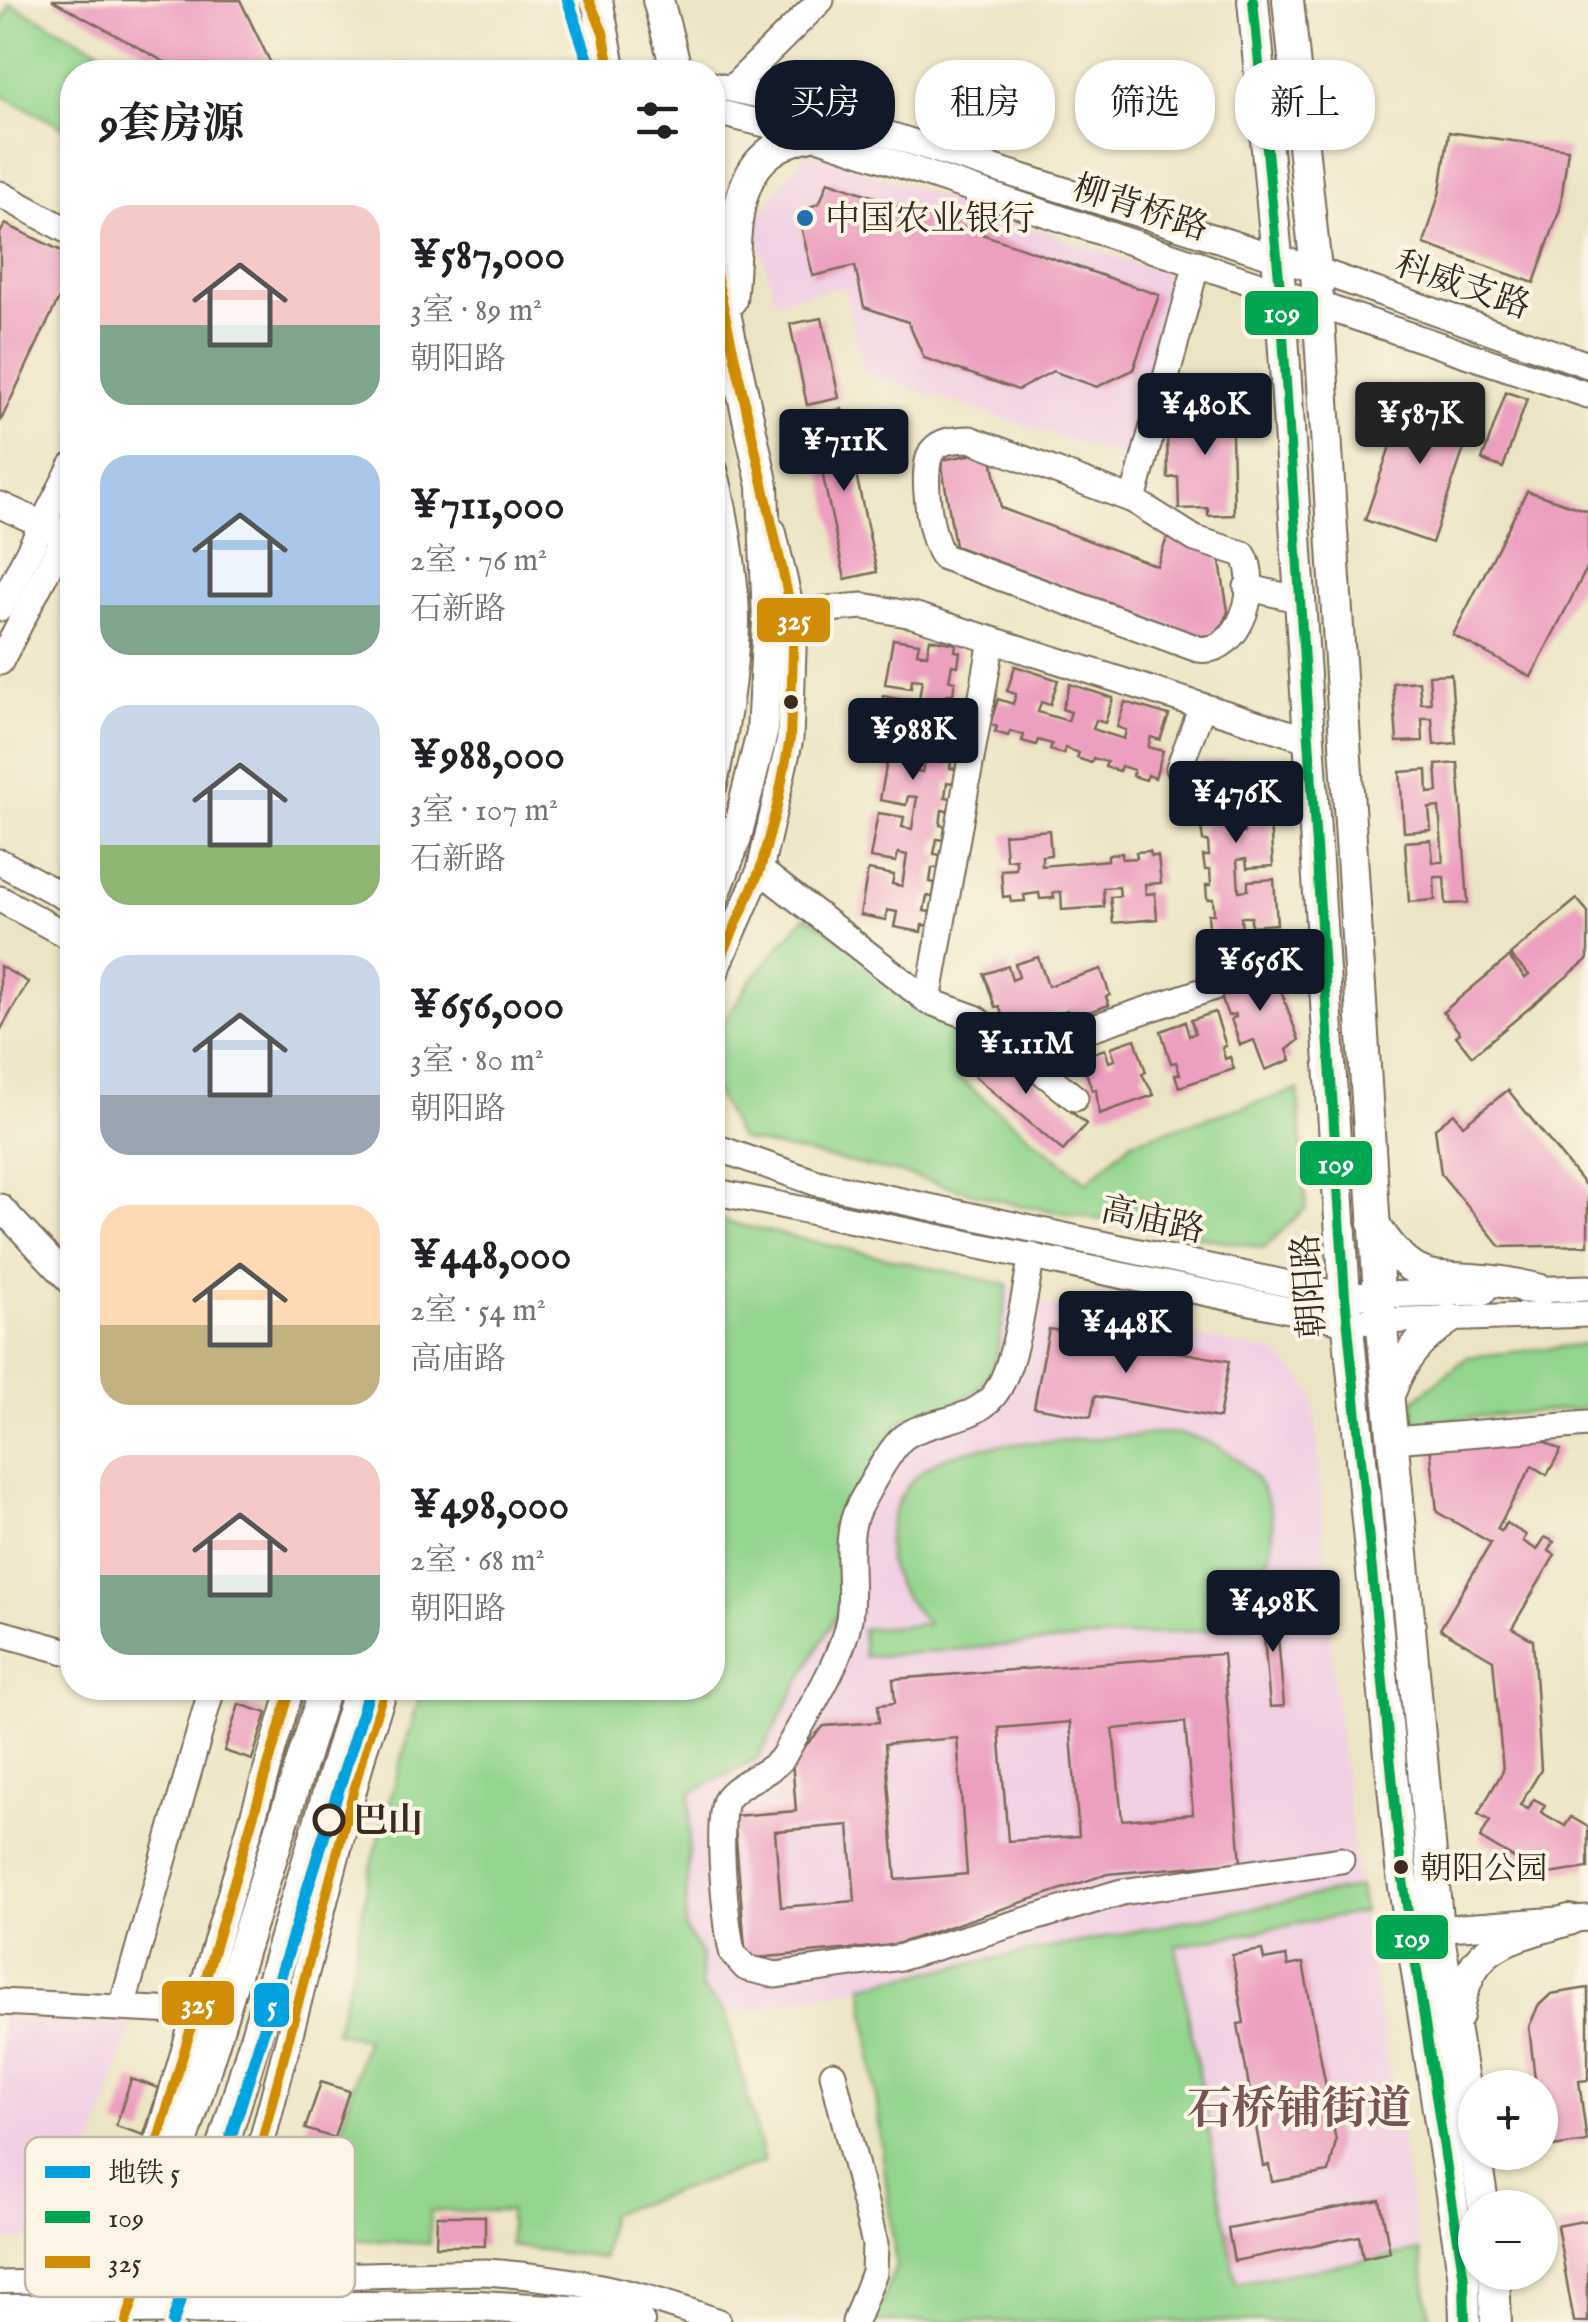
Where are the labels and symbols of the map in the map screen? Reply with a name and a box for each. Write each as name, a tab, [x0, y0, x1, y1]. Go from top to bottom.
street label: 柳背桥路	[1067, 166, 1214, 252]
place label: 中国农业银行	[825, 198, 1035, 243]
marker: 中国农业银行	[794, 207, 816, 229]
street label: 科威支路	[1389, 242, 1536, 330]
line badge: 109	[1243, 289, 1320, 337]
text: 109	[1264, 297, 1300, 332]
pin: ¥480K	[1135, 373, 1275, 458]
pin: ¥587K	[1350, 382, 1490, 467]
pin: ¥711K	[774, 409, 914, 494]
line badge: 325	[755, 596, 832, 644]
text: 325	[777, 604, 811, 639]
unlabelled marker	[781, 692, 801, 712]
pin: ¥988K	[843, 698, 983, 783]
pin: ¥476K	[1166, 761, 1306, 846]
pin: ¥656K	[1190, 929, 1330, 1014]
pin: ¥1.11M	[945, 1012, 1107, 1097]
line badge: 109	[1298, 1139, 1374, 1187]
text: 109	[1318, 1148, 1354, 1183]
street label: 高庙路	[1096, 1189, 1209, 1254]
street label: 朝阳路	[1284, 1232, 1337, 1340]
pin: ¥448K	[1056, 1291, 1196, 1376]
pin: ¥498K	[1203, 1570, 1343, 1655]
place label: 巴山	[353, 1800, 423, 1845]
marker: 巴山	[314, 1805, 344, 1835]
place label: 朝阳公园	[1420, 1850, 1548, 1891]
marker: 朝阳公园	[1391, 1857, 1411, 1877]
line badge: 109	[1374, 1913, 1450, 1961]
text: 109	[1394, 1922, 1430, 1957]
line badge: 325	[160, 1979, 236, 2027]
line badge: 5	[252, 1981, 291, 2029]
text: 325	[181, 1988, 215, 2023]
text: 5	[267, 1990, 277, 2025]
district label: 石桥铺街道	[1186, 2082, 1412, 2139]
legend	[25, 2137, 355, 2297]
text: 地铁 5	[108, 2157, 180, 2192]
text: 109	[108, 2202, 144, 2237]
text: 325	[108, 2247, 142, 2282]

